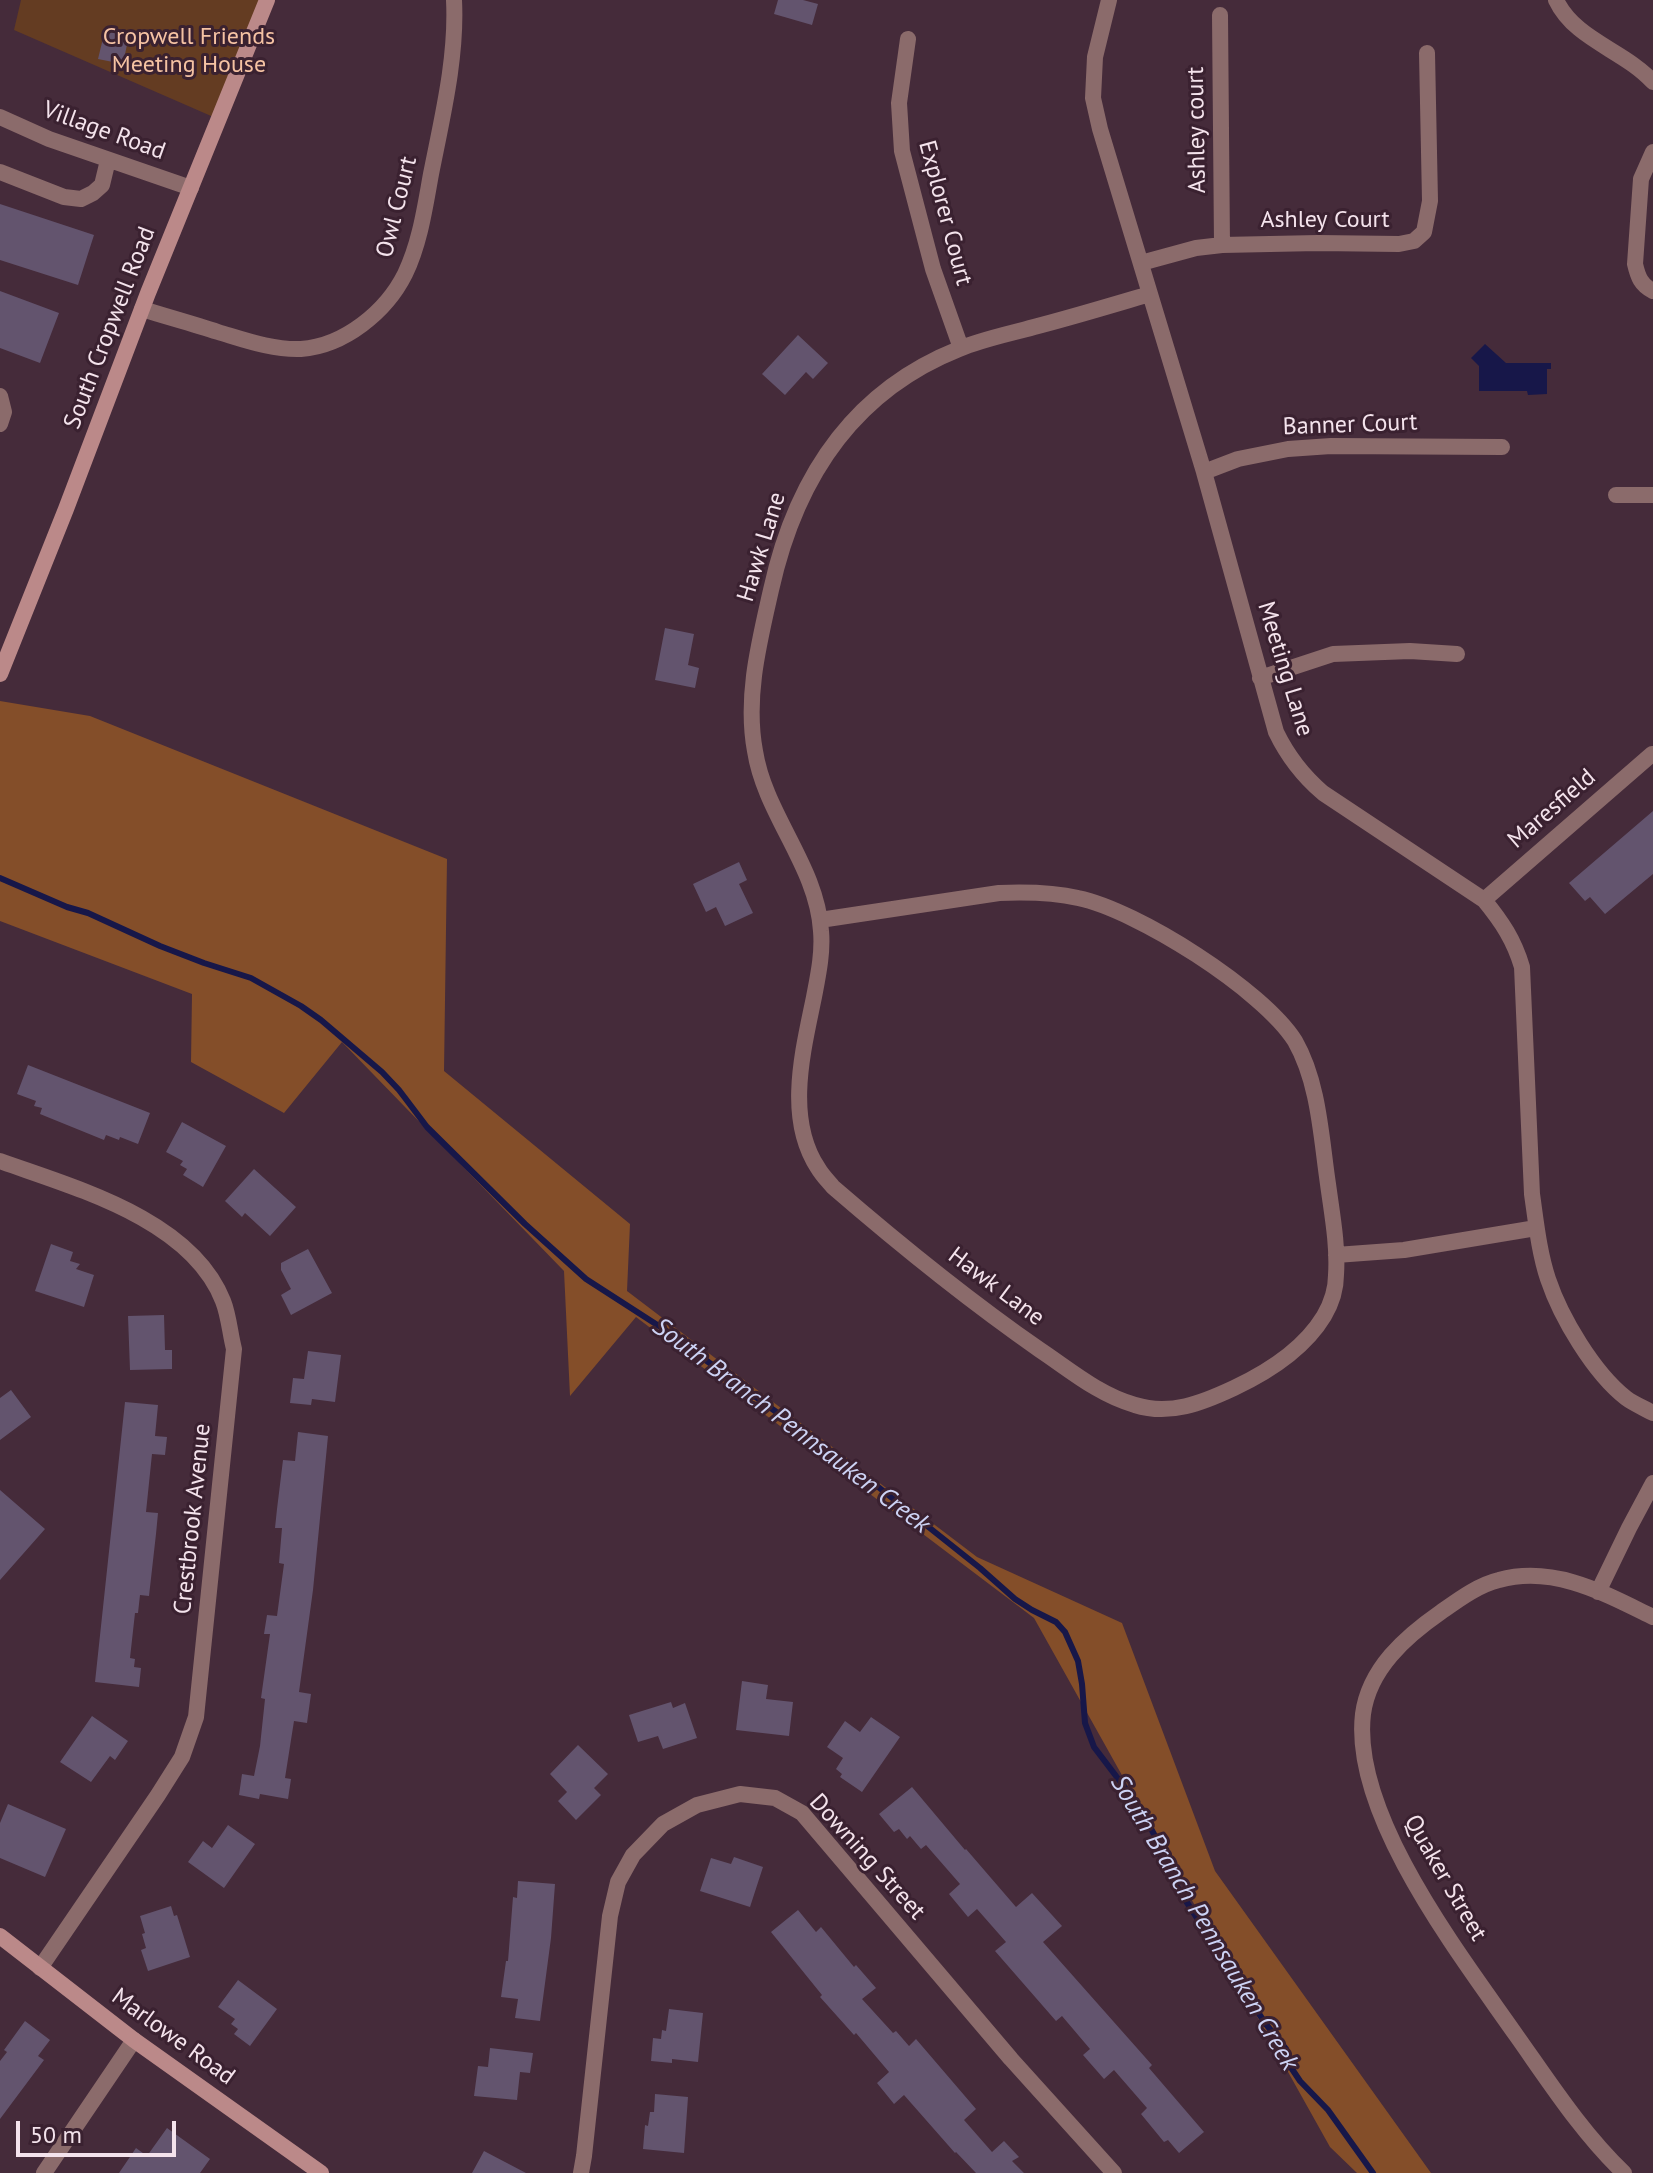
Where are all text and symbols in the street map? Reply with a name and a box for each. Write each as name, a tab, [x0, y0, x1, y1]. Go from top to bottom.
park label: Cropwell Friends Meeting House	[103, 23, 275, 79]
street label: Ashley court	[1181, 66, 1213, 194]
street label: Village Road	[39, 96, 169, 166]
street label: Explorer Court	[912, 137, 978, 289]
street label: Owl Court	[371, 153, 423, 261]
street label: Ashley Court	[1260, 206, 1390, 234]
street label: South Cropwell Road	[58, 223, 162, 433]
street label: Banner Court	[1282, 408, 1418, 442]
street label: Hawk Lane	[732, 489, 792, 605]
street label: Meeting Lane	[1251, 598, 1319, 740]
street label: Maresfield	[1502, 763, 1602, 855]
street label: Hawk Lane	[942, 1242, 1050, 1332]
water label: South Branch Pennsauken Creek	[646, 1311, 936, 1541]
street label: Crestbrook Avenue	[169, 1422, 217, 1616]
water label: South Branch Pennsauken Creek	[1103, 1769, 1305, 2077]
street label: Downing Street	[803, 1788, 931, 1926]
street label: Quaker Street	[1397, 1810, 1493, 1946]
street label: Marlowe Road	[106, 1983, 240, 2091]
scale bar	[20, 2105, 180, 2155]
text: 50 m	[30, 2119, 82, 2150]

